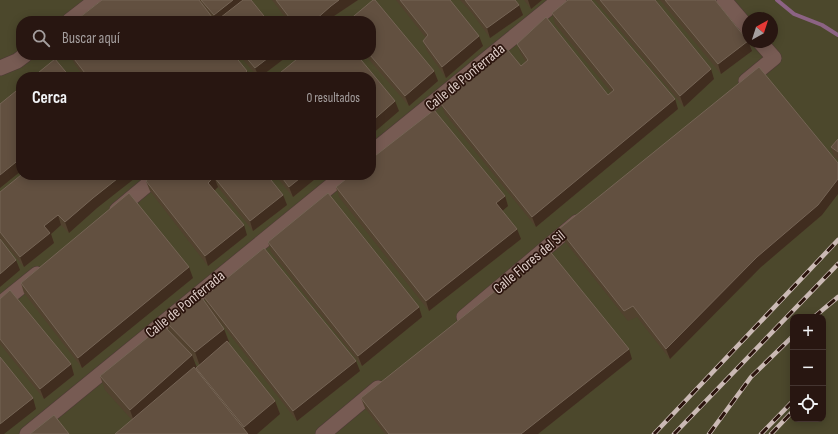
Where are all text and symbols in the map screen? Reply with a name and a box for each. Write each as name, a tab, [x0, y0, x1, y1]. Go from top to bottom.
north arrow	[742, 12, 778, 48]
search box	[16, 16, 376, 60]
icon: search	[30, 27, 52, 49]
text: Buscar aquí	[62, 29, 120, 48]
street label: Calle de Ponferrada	[422, 39, 509, 115]
text: Cerca	[32, 88, 67, 108]
text: 0 resultados	[306, 90, 360, 106]
street label: Calle Flores del Sil	[489, 227, 569, 298]
street label: Calle de Ponferrada	[142, 266, 229, 342]
map controls	[790, 314, 826, 422]
button: +	[790, 314, 826, 350]
button: −	[790, 350, 826, 386]
button: locate	[790, 386, 826, 422]

